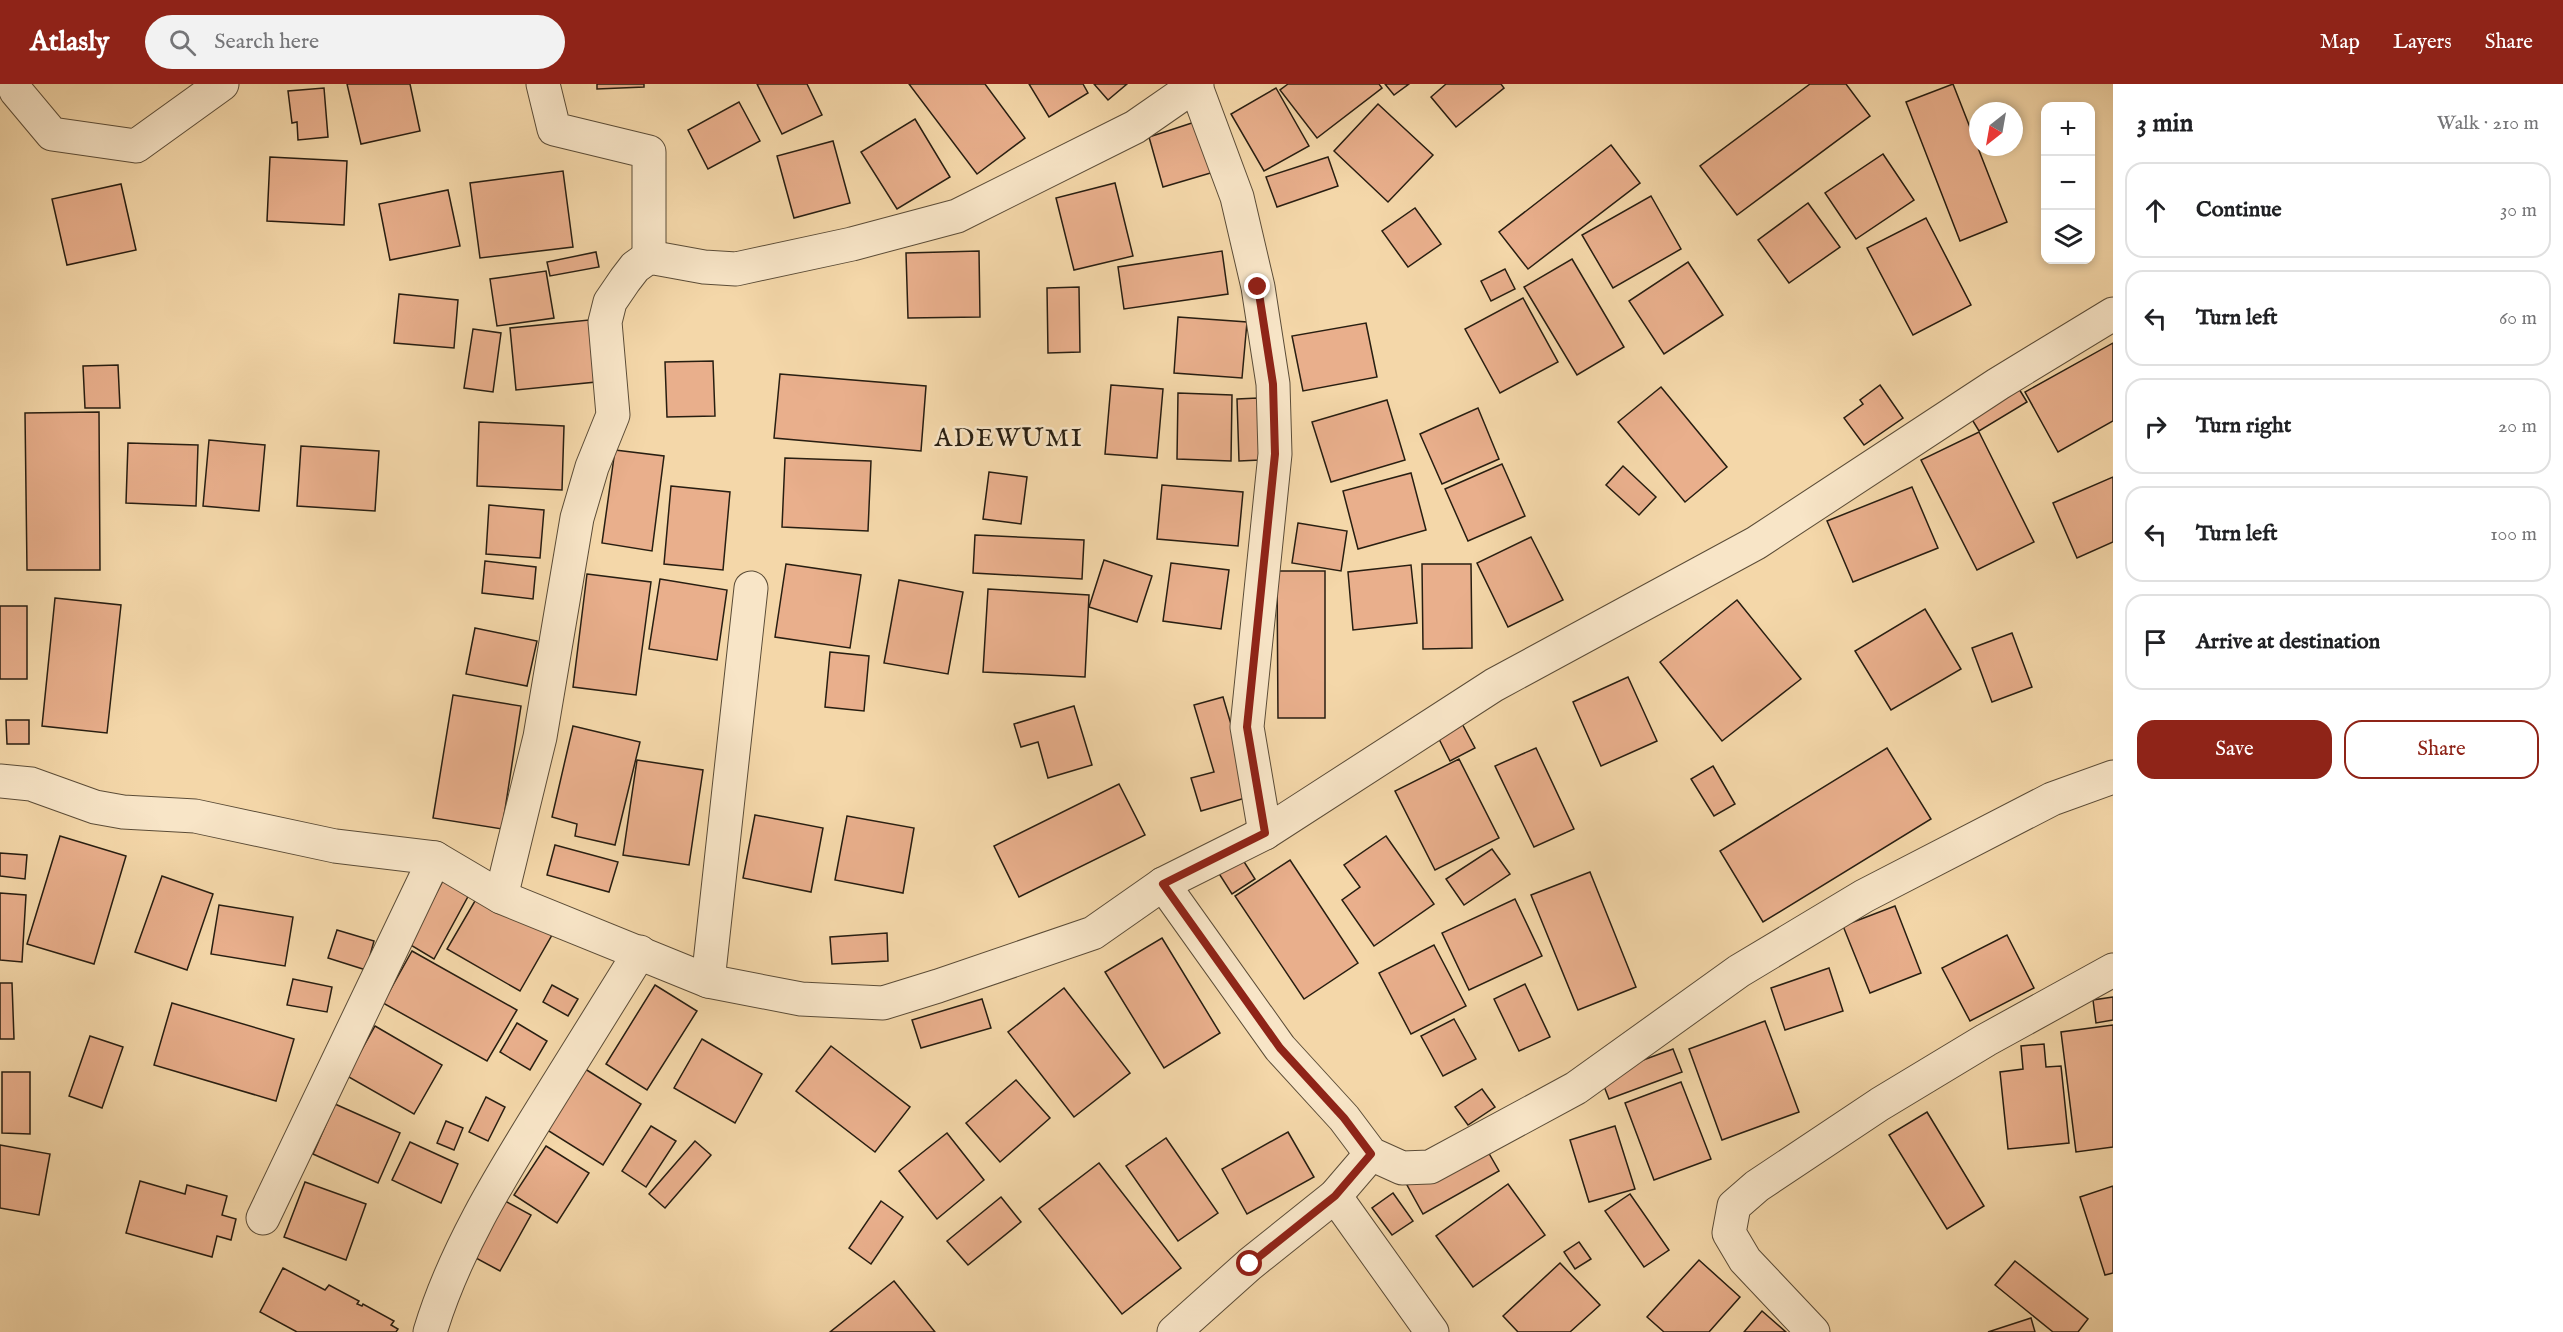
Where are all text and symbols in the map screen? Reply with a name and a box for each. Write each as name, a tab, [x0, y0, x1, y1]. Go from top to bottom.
search box	[145, 15, 565, 69]
text: Atlasly	[30, 25, 109, 60]
icon: search	[166, 26, 199, 59]
text: Search here	[214, 28, 319, 56]
text: Map	[2320, 29, 2360, 56]
text: Layers	[2393, 29, 2452, 56]
text: Share	[2485, 29, 2533, 56]
north arrow	[1969, 102, 2023, 156]
map controls	[2041, 102, 2095, 264]
button: +	[2041, 102, 2095, 156]
text: 3 min	[2137, 107, 2193, 140]
text: Walk · 210 m	[2437, 111, 2539, 136]
button: −	[2041, 156, 2095, 210]
icon: ahead	[2139, 194, 2172, 227]
text: Continue	[2196, 196, 2282, 224]
text: 30 m	[2500, 198, 2537, 223]
button: layers	[2041, 210, 2095, 264]
route end	[1244, 273, 1270, 299]
icon: left	[2139, 302, 2172, 335]
text: Turn left	[2196, 304, 2278, 332]
text: 60 m	[2499, 306, 2537, 331]
icon: right	[2139, 410, 2172, 443]
text: Turn right	[2196, 412, 2291, 440]
text: 20 m	[2498, 414, 2537, 439]
district label: ADEWUMI	[934, 422, 1083, 455]
icon: left	[2139, 518, 2172, 551]
text: Turn left	[2196, 520, 2278, 548]
text: 100 m	[2490, 522, 2537, 547]
icon: arrive	[2139, 626, 2172, 659]
text: Arrive at destination	[2196, 628, 2380, 656]
button: Save	[2137, 720, 2332, 779]
button: Share	[2344, 720, 2539, 779]
route start	[1236, 1250, 1262, 1276]

